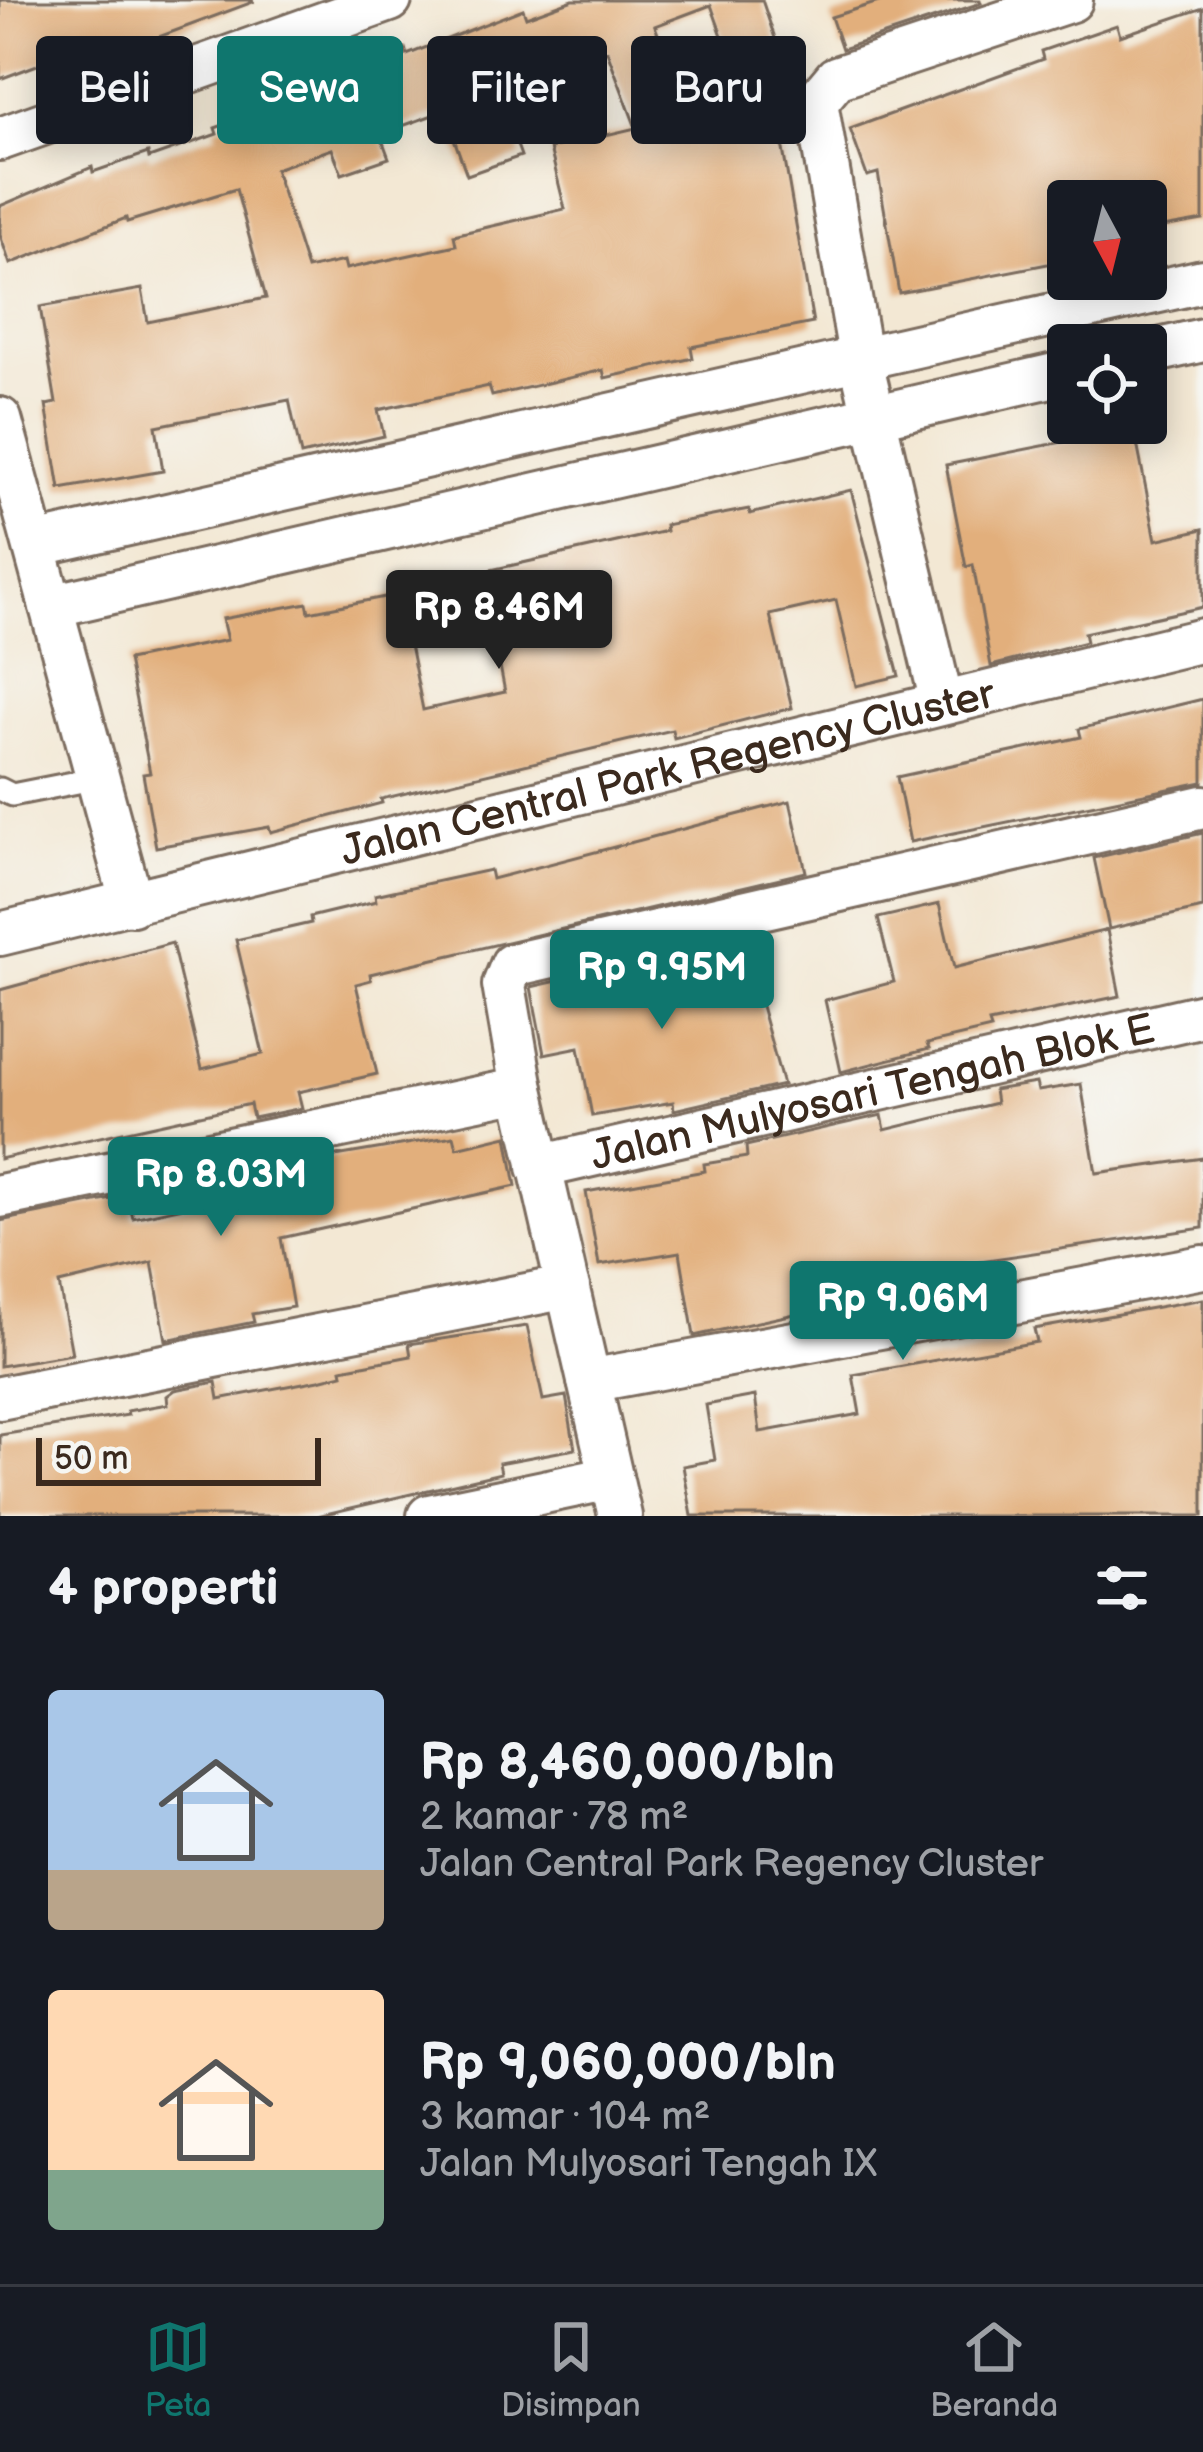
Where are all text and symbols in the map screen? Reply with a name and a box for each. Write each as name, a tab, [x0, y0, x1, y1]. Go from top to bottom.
chip: Beli	[36, 36, 193, 144]
chip: Sewa	[217, 36, 403, 144]
chip: Filter	[427, 36, 607, 144]
chip: Baru	[631, 36, 806, 144]
north arrow	[1047, 180, 1167, 300]
map controls	[1047, 180, 1167, 444]
button: locate	[1047, 324, 1167, 444]
pin: Rp 8.46M	[375, 570, 623, 672]
text: Rp 8.46M	[413, 585, 585, 632]
street label: Jalan Central Park Regency Cluster	[336, 669, 1001, 878]
pin: Rp 9.95M	[538, 930, 786, 1032]
text: Rp 9.95M	[577, 945, 747, 992]
street label: Jalan Mulyosari Tengah Blok E	[586, 1004, 1160, 1182]
pin: Rp 8.03M	[97, 1137, 345, 1239]
text: Rp 8.03M	[135, 1152, 307, 1199]
pin: Rp 9.06M	[779, 1261, 1027, 1363]
text: Rp 9.06M	[817, 1276, 989, 1323]
scale bar	[36, 1432, 321, 1485]
text: 50 m	[54, 1439, 129, 1479]
icon: filters	[1089, 1555, 1155, 1621]
text: 4 properti	[48, 1558, 279, 1619]
text: Rp 8,460,000/bln	[420, 1733, 835, 1794]
icon: home	[144, 1738, 288, 1882]
text: 2 kamar · 78 m²	[420, 1794, 688, 1841]
text: Jalan Central Park Regency Cluster	[420, 1841, 1043, 1888]
text: Rp 9,060,000/bln	[420, 2033, 836, 2094]
icon: home	[144, 2038, 288, 2182]
text: 3 kamar · 104 m²	[420, 2094, 710, 2141]
text: Jalan Mulyosari Tengah IX	[420, 2141, 877, 2188]
tab: Peta	[145, 2314, 212, 2426]
tab: Disimpan	[501, 2314, 641, 2426]
tab: Beranda	[930, 2314, 1058, 2426]

